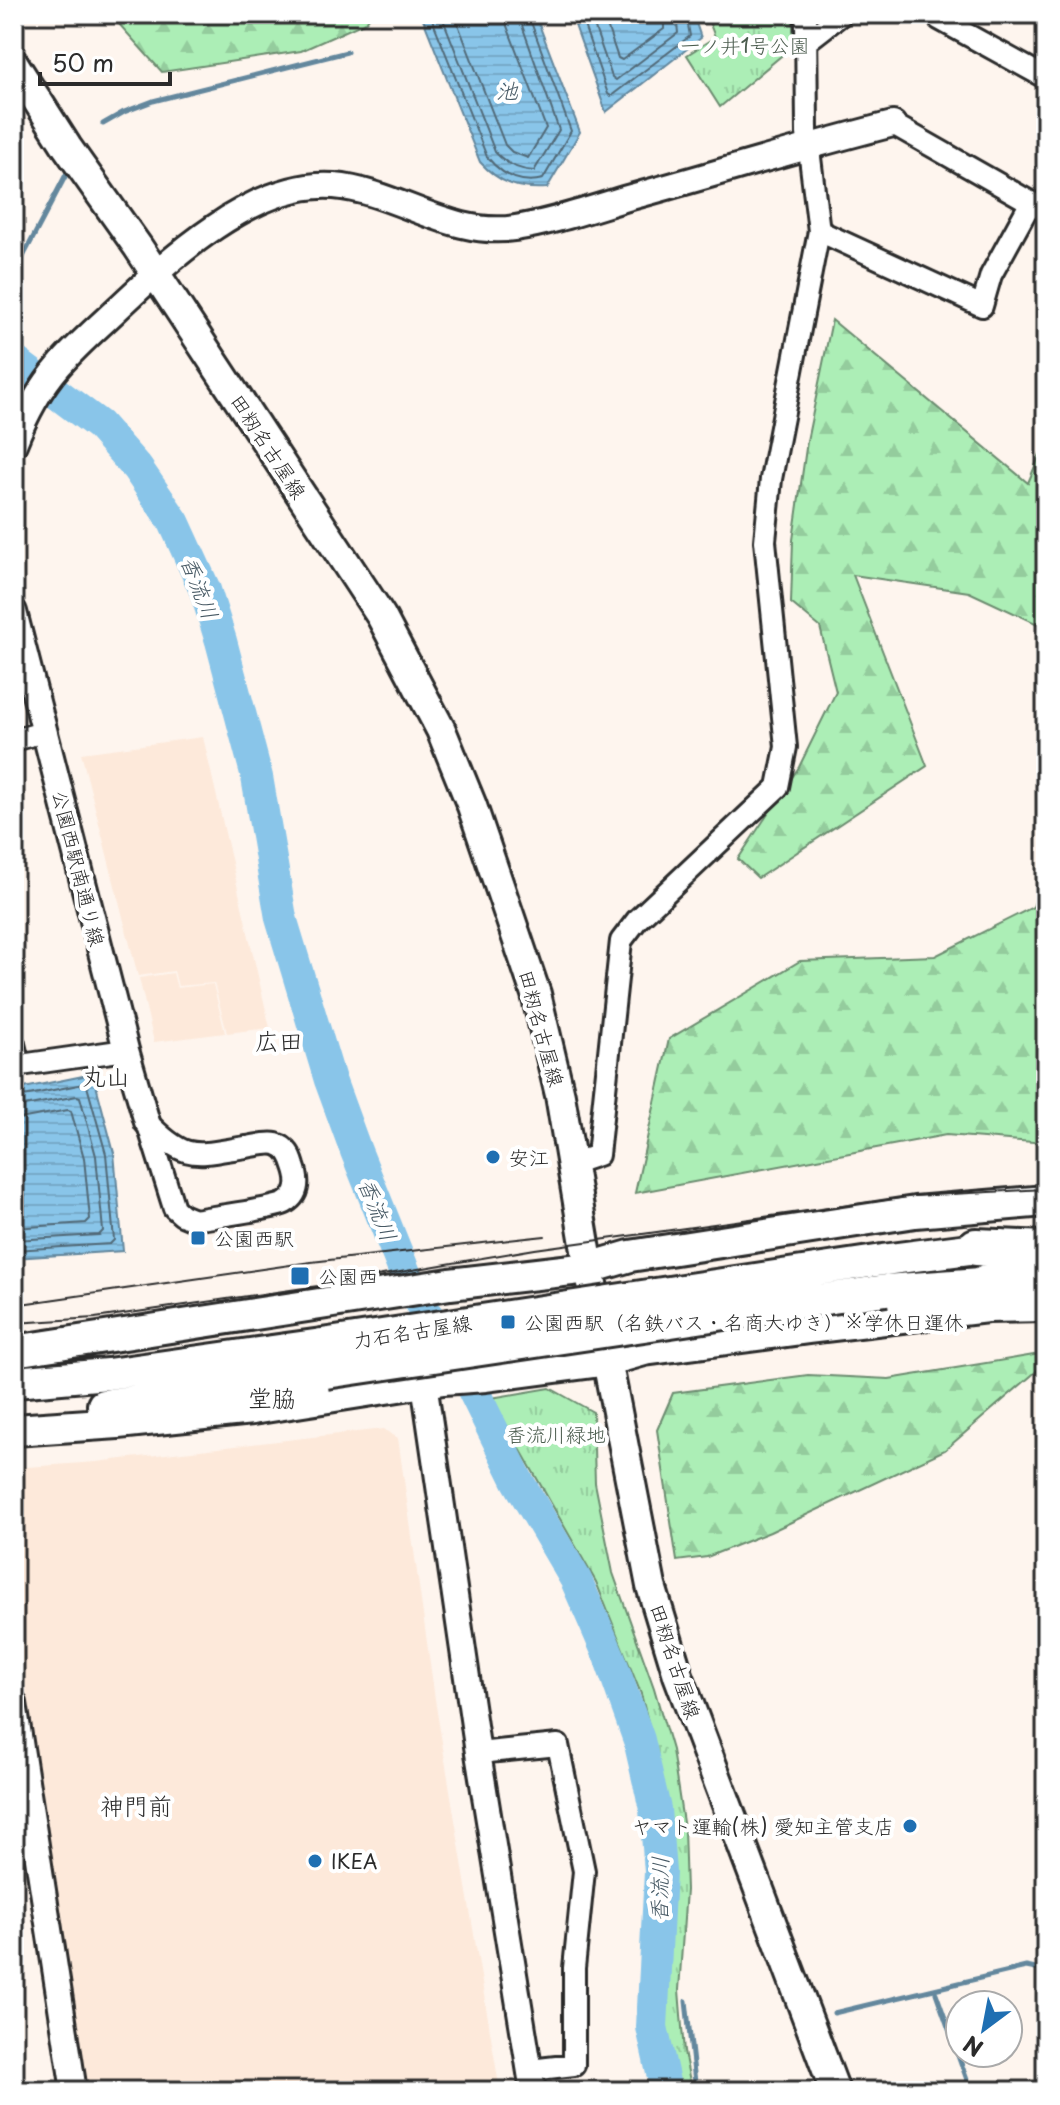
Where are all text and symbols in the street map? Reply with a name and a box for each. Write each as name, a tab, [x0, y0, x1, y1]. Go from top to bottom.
park label: 一ノ井1号公園	[681, 30, 809, 60]
scale bar	[40, 36, 170, 86]
text: 50 m	[52, 44, 114, 80]
water label: 池	[496, 73, 519, 106]
street label: 田籾名古屋線	[224, 388, 314, 504]
water label: 香流川	[174, 550, 228, 624]
street label: 公園西駅南通り線	[45, 787, 113, 949]
street label: 田籾名古屋線	[512, 966, 572, 1090]
district label: 広田	[255, 1022, 303, 1058]
district label: 丸山	[82, 1057, 130, 1093]
place label: 安江	[509, 1142, 549, 1172]
marker: 安江	[484, 1148, 502, 1166]
water label: 香流川	[351, 1172, 407, 1246]
place label: 公園西駅	[214, 1223, 294, 1253]
marker: 公園西駅	[189, 1229, 207, 1247]
place label: 公園西	[318, 1261, 378, 1291]
marker: 公園西	[289, 1265, 311, 1287]
street label: 力石名古屋線	[350, 1307, 474, 1355]
place label: 公園西駅（名鉄バス・名商大ゆき）※学休日運休	[524, 1307, 964, 1337]
marker: 公園西駅（名鉄バス・名商大ゆき）※学休日運休	[499, 1313, 517, 1331]
district label: 堂脇	[248, 1379, 296, 1415]
park label: 香流川緑地	[506, 1419, 606, 1449]
street label: 田籾名古屋線	[643, 1599, 709, 1723]
district label: 神門前	[100, 1787, 172, 1823]
place label: ヤマト運輸(株) 愛知主管支店	[632, 1811, 894, 1841]
marker: ヤマト運輸(株) 愛知主管支店	[901, 1817, 919, 1835]
place label: IKEA	[331, 1846, 378, 1876]
marker: IKEA	[306, 1852, 324, 1870]
water label: 香流川	[641, 1856, 675, 1922]
north arrow	[944, 1989, 1024, 2069]
text: N	[956, 2029, 989, 2066]

